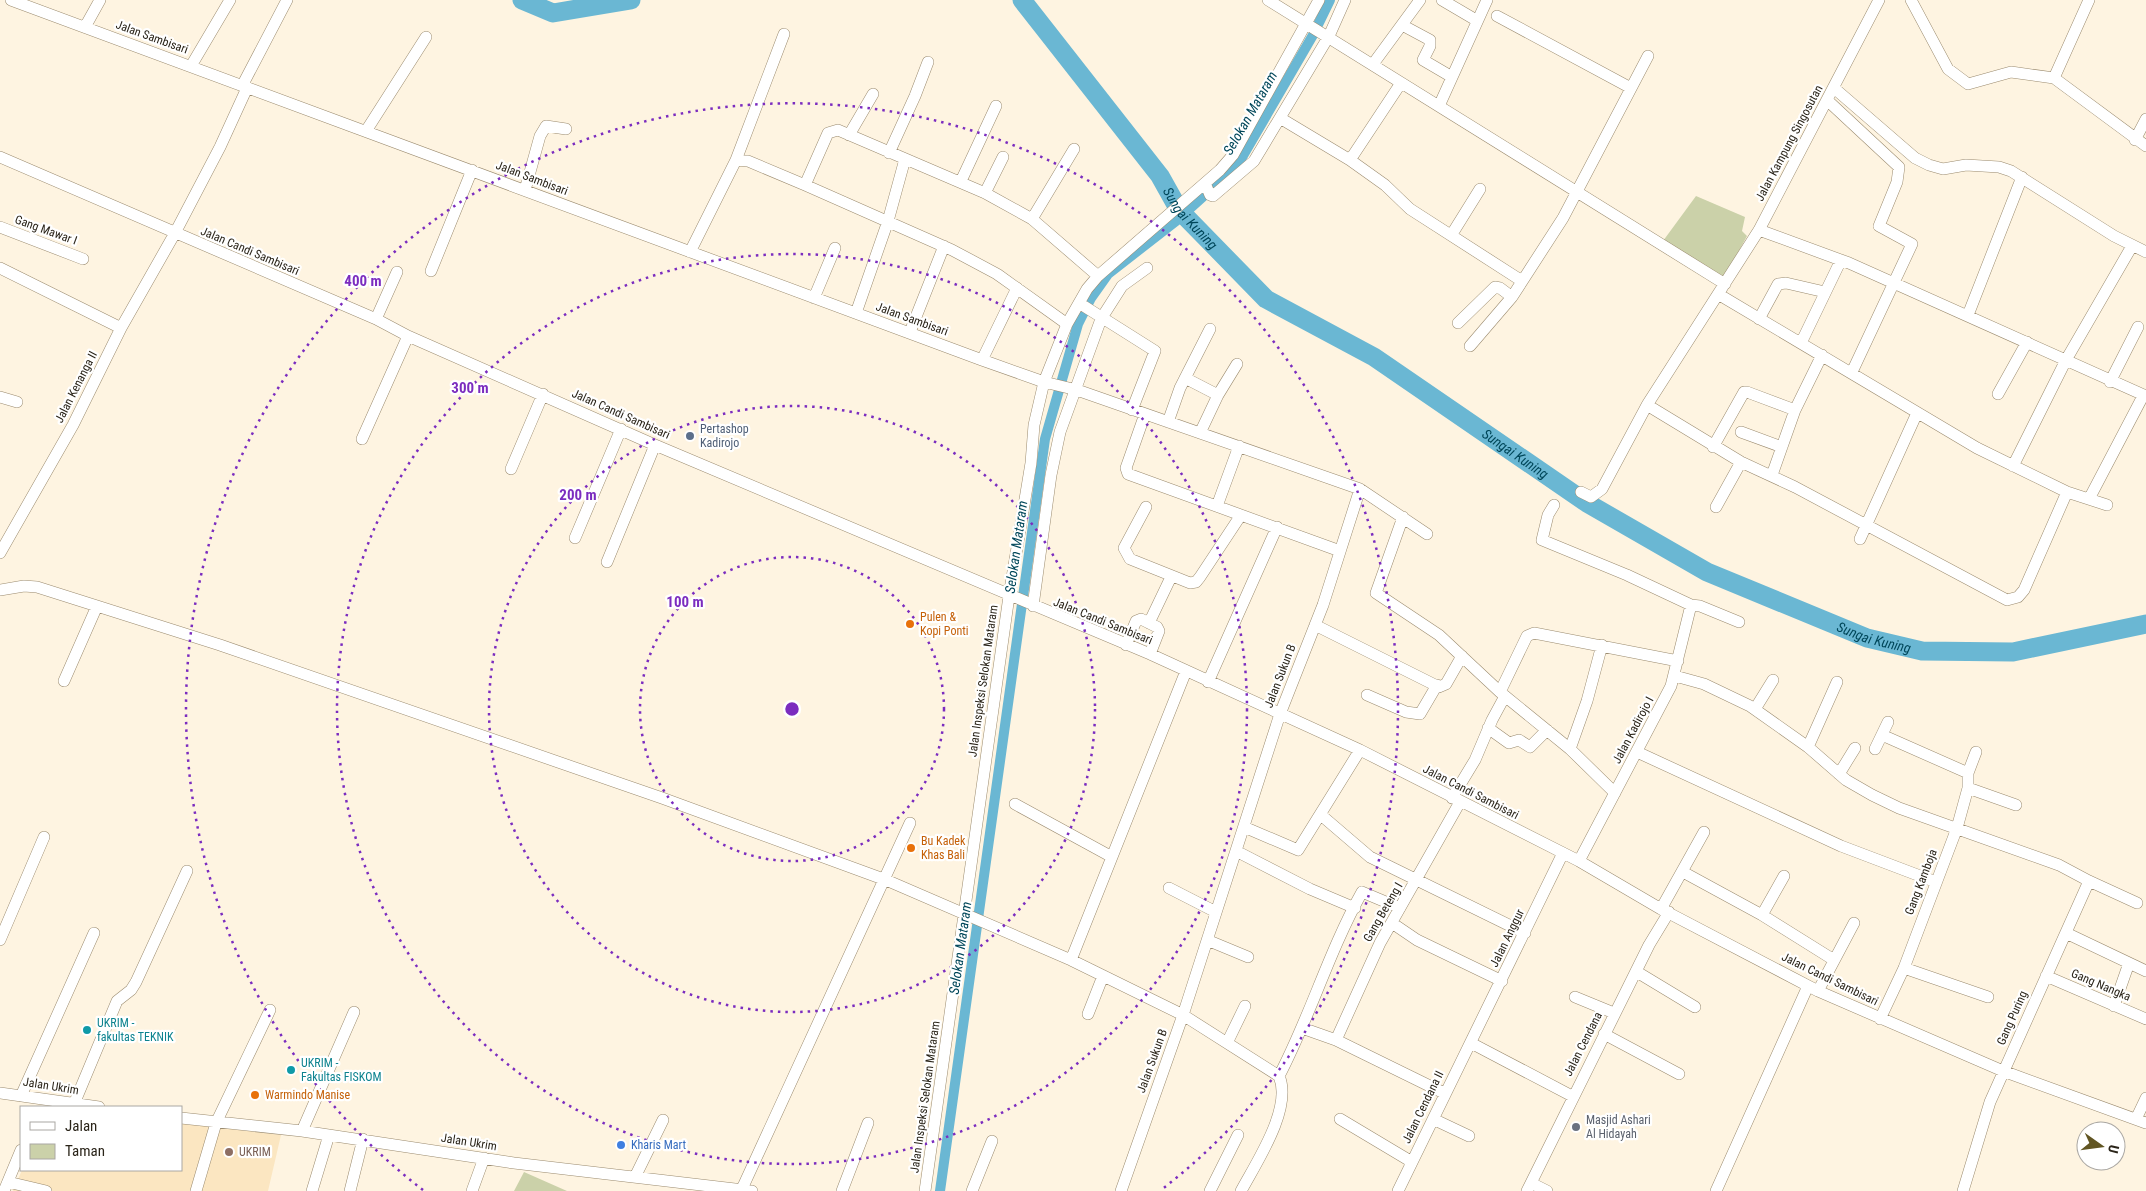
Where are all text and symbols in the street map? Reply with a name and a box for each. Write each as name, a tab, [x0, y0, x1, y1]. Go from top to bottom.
street label: Jalan Sambisari	[114, 17, 190, 57]
water label: Selokan Mataram	[1220, 68, 1280, 158]
street label: Jalan Kampung Singosutan	[1752, 82, 1826, 203]
street label: Jalan Sambisari	[494, 158, 570, 198]
water label: Sungai Kuning	[1160, 184, 1221, 253]
street label: Gang Mawar I	[13, 212, 79, 248]
street label: Jalan Candi Sambisari	[199, 224, 301, 278]
text: 400 m	[344, 272, 382, 290]
street label: Jalan Sambisari	[874, 299, 950, 339]
street label: Jalan Kenanga II	[52, 349, 100, 425]
text: 300 m	[451, 379, 489, 397]
street label: Jalan Candi Sambisari	[570, 386, 672, 442]
place label: Pertashop Kadirojo	[700, 422, 749, 450]
water label: Sungai Kuning	[1479, 426, 1552, 482]
marker: Pertashop Kadirojo	[684, 430, 696, 442]
text: 200 m	[559, 486, 597, 504]
water label: Selokan Mataram	[1002, 500, 1030, 594]
text: 100 m	[666, 593, 704, 611]
street label: Jalan Candi Sambisari	[1051, 595, 1155, 647]
street label: Jalan Inspeksi Selokan Mataram	[965, 604, 1001, 758]
place label: Pulen & Kopi Ponti	[920, 610, 969, 638]
marker: Pulen & Kopi Ponti	[904, 618, 916, 630]
water label: Sungai Kuning	[1835, 619, 1913, 656]
street label: Jalan Sukun B	[1261, 642, 1299, 710]
street label: Jalan Kadirojo I	[1610, 694, 1656, 766]
centre of rings	[783, 700, 801, 718]
street label: Jalan Candi Sambisari	[1421, 762, 1521, 822]
place label: Bu Kadek Khas Bali	[921, 834, 966, 862]
marker: Bu Kadek Khas Bali	[905, 842, 917, 854]
street label: Gang Kamboja	[1902, 847, 1940, 917]
street label: Gang Beteng I	[1360, 880, 1406, 944]
water label: Selokan Mataram	[946, 901, 974, 995]
street label: Jalan Anggur	[1487, 906, 1527, 969]
street label: Jalan Candi Sambisari	[1779, 950, 1881, 1008]
street label: Gang Nangka	[2069, 966, 2133, 1004]
street label: Gang Puring	[1994, 989, 2030, 1047]
street label: Jalan Cendana	[1561, 1009, 1605, 1078]
place label: UKRIM - fakultas TEKNIK	[97, 1016, 174, 1044]
street label: Jalan Inspeksi Selokan Mataram	[907, 1020, 943, 1174]
marker: UKRIM - fakultas TEKNIK	[81, 1024, 93, 1036]
street label: Jalan Sukun B	[1134, 1027, 1170, 1095]
place label: UKRIM - Fakultas FISKOM	[301, 1056, 381, 1084]
marker: UKRIM - Fakultas FISKOM	[285, 1064, 297, 1076]
street label: Jalan Cendana II	[1399, 1068, 1447, 1146]
street label: Jalan Ukrim	[22, 1075, 80, 1097]
place label: Warmindo Manise	[265, 1088, 351, 1102]
marker: Warmindo Manise	[249, 1089, 261, 1101]
legend	[20, 1106, 182, 1171]
place label: Masjid Ashari Al Hidayah	[1586, 1113, 1651, 1141]
text: Jalan	[65, 1117, 97, 1135]
marker: Masjid Ashari Al Hidayah	[1570, 1121, 1582, 1133]
north arrow	[2076, 1121, 2126, 1171]
street label: Jalan Ukrim	[440, 1131, 498, 1153]
place label: Kharis Mart	[631, 1138, 686, 1152]
marker: Kharis Mart	[615, 1139, 627, 1151]
text: Taman	[65, 1142, 105, 1160]
text: U	[2105, 1143, 2122, 1155]
place label: UKRIM	[239, 1145, 271, 1159]
marker: UKRIM	[223, 1146, 235, 1158]

